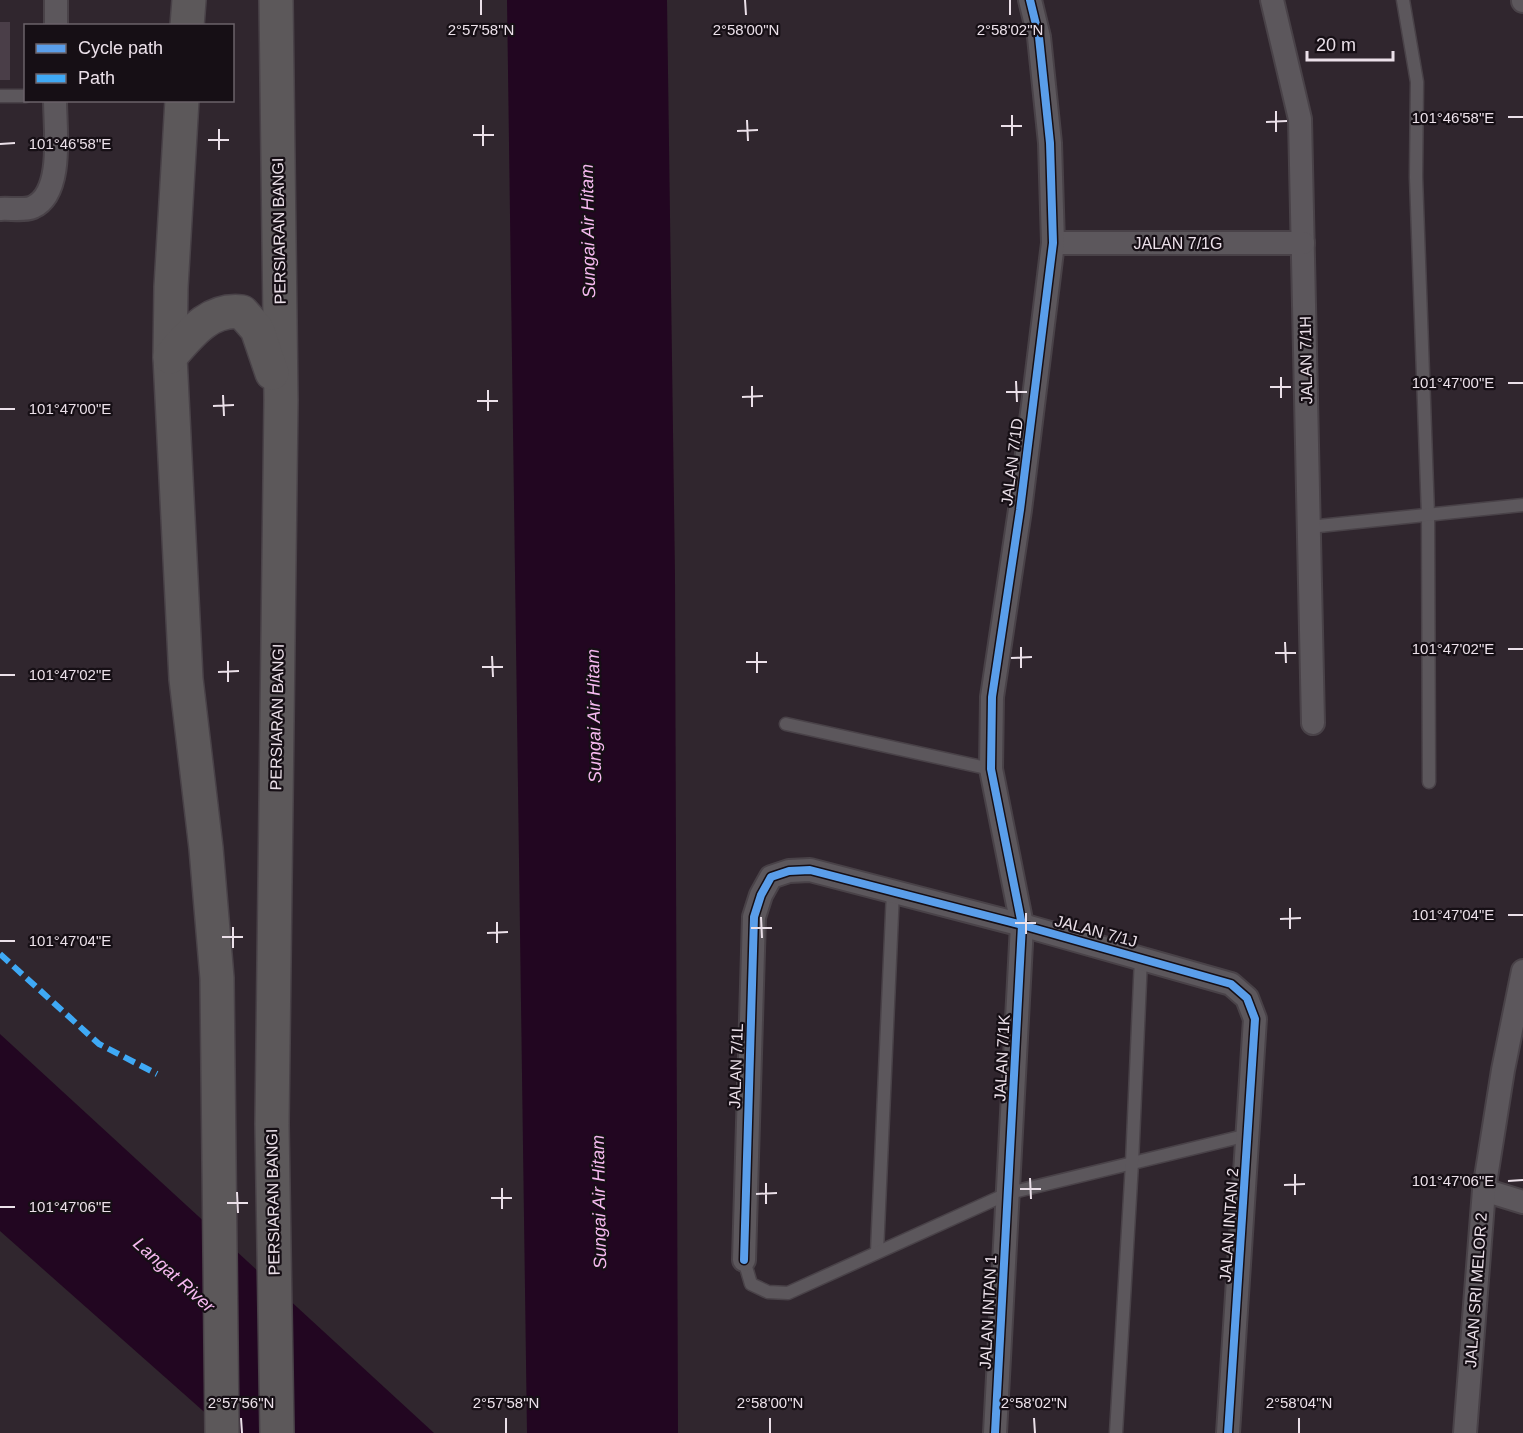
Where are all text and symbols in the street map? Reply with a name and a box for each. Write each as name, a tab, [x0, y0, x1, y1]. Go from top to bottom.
text: 2°57'58"N	[448, 21, 514, 38]
text: 2°58'00"N	[713, 21, 779, 38]
text: 2°58'02"N	[977, 21, 1043, 38]
legend	[24, 24, 234, 102]
scale bar	[1307, 24, 1392, 62]
text: 20 m	[1316, 35, 1356, 55]
text: Cycle path	[78, 38, 163, 58]
text: Path	[78, 68, 115, 88]
text: 101°46'58"E	[1412, 109, 1494, 126]
text: 101°46'58"E	[29, 135, 111, 152]
street label: PERSIARAN BANGI	[269, 158, 289, 304]
water label: Sungai Air Hitam	[577, 164, 599, 298]
street label: JALAN 7/1G	[1134, 235, 1222, 252]
street label: JALAN 7/1H	[1297, 316, 1315, 404]
text: 101°47'00"E	[1412, 374, 1494, 391]
text: 101°47'00"E	[29, 400, 111, 417]
street label: JALAN 7/1D	[998, 417, 1026, 507]
text: 101°47'02"E	[1412, 640, 1494, 657]
street label: PERSIARAN BANGI	[267, 644, 287, 790]
water label: Sungai Air Hitam	[583, 649, 605, 783]
text: 101°47'02"E	[29, 666, 111, 683]
text: 101°47'04"E	[1412, 906, 1494, 923]
street label: JALAN 7/1J	[1053, 912, 1139, 950]
text: 101°47'04"E	[29, 932, 111, 949]
street label: JALAN 7/1K	[991, 1014, 1013, 1102]
street label: JALAN 7/1L	[726, 1023, 746, 1109]
street label: PERSIARAN BANGI	[263, 1129, 283, 1275]
water label: Sungai Air Hitam	[588, 1135, 610, 1269]
street label: JALAN INTAN 2	[1217, 1167, 1241, 1283]
text: 101°47'06"E	[1412, 1172, 1494, 1189]
text: 101°47'06"E	[29, 1198, 111, 1215]
street label: JALAN SRI MELOR 2	[1462, 1212, 1490, 1368]
water label: Langat River	[129, 1233, 219, 1317]
street label: JALAN INTAN 1	[977, 1254, 999, 1370]
text: 2°57'56"N	[208, 1394, 274, 1411]
text: 2°57'58"N	[473, 1394, 539, 1411]
text: 2°58'00"N	[737, 1394, 803, 1411]
text: 2°58'02"N	[1001, 1394, 1067, 1411]
text: 2°58'04"N	[1266, 1394, 1332, 1411]

